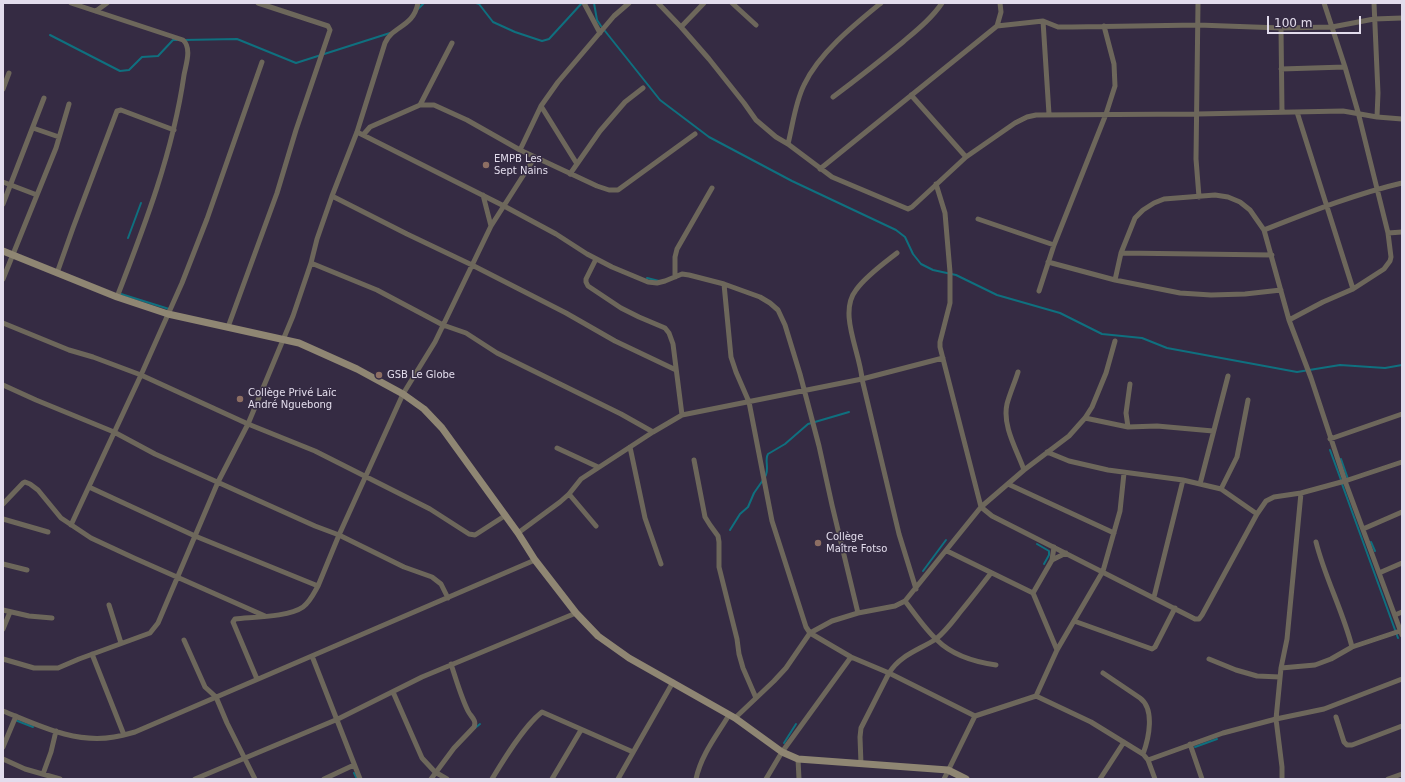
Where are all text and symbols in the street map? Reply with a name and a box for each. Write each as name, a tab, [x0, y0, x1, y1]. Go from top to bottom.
scale bar	[1269, 8, 1363, 34]
text: 100 m	[1274, 16, 1312, 30]
place label: EMPB Les Sept Nains	[494, 153, 548, 176]
marker: EMPB Les Sept Nains	[481, 160, 491, 170]
place label: GSB Le Globe	[387, 369, 455, 381]
marker: GSB Le Globe	[374, 370, 384, 380]
place label: Collège Privé Laïc André Nguebong	[248, 387, 336, 410]
marker: Collège Privé Laïc André Nguebong	[235, 394, 245, 404]
place label: Collège Maître Fotso	[826, 531, 887, 554]
marker: Collège Maître Fotso	[813, 538, 823, 548]

